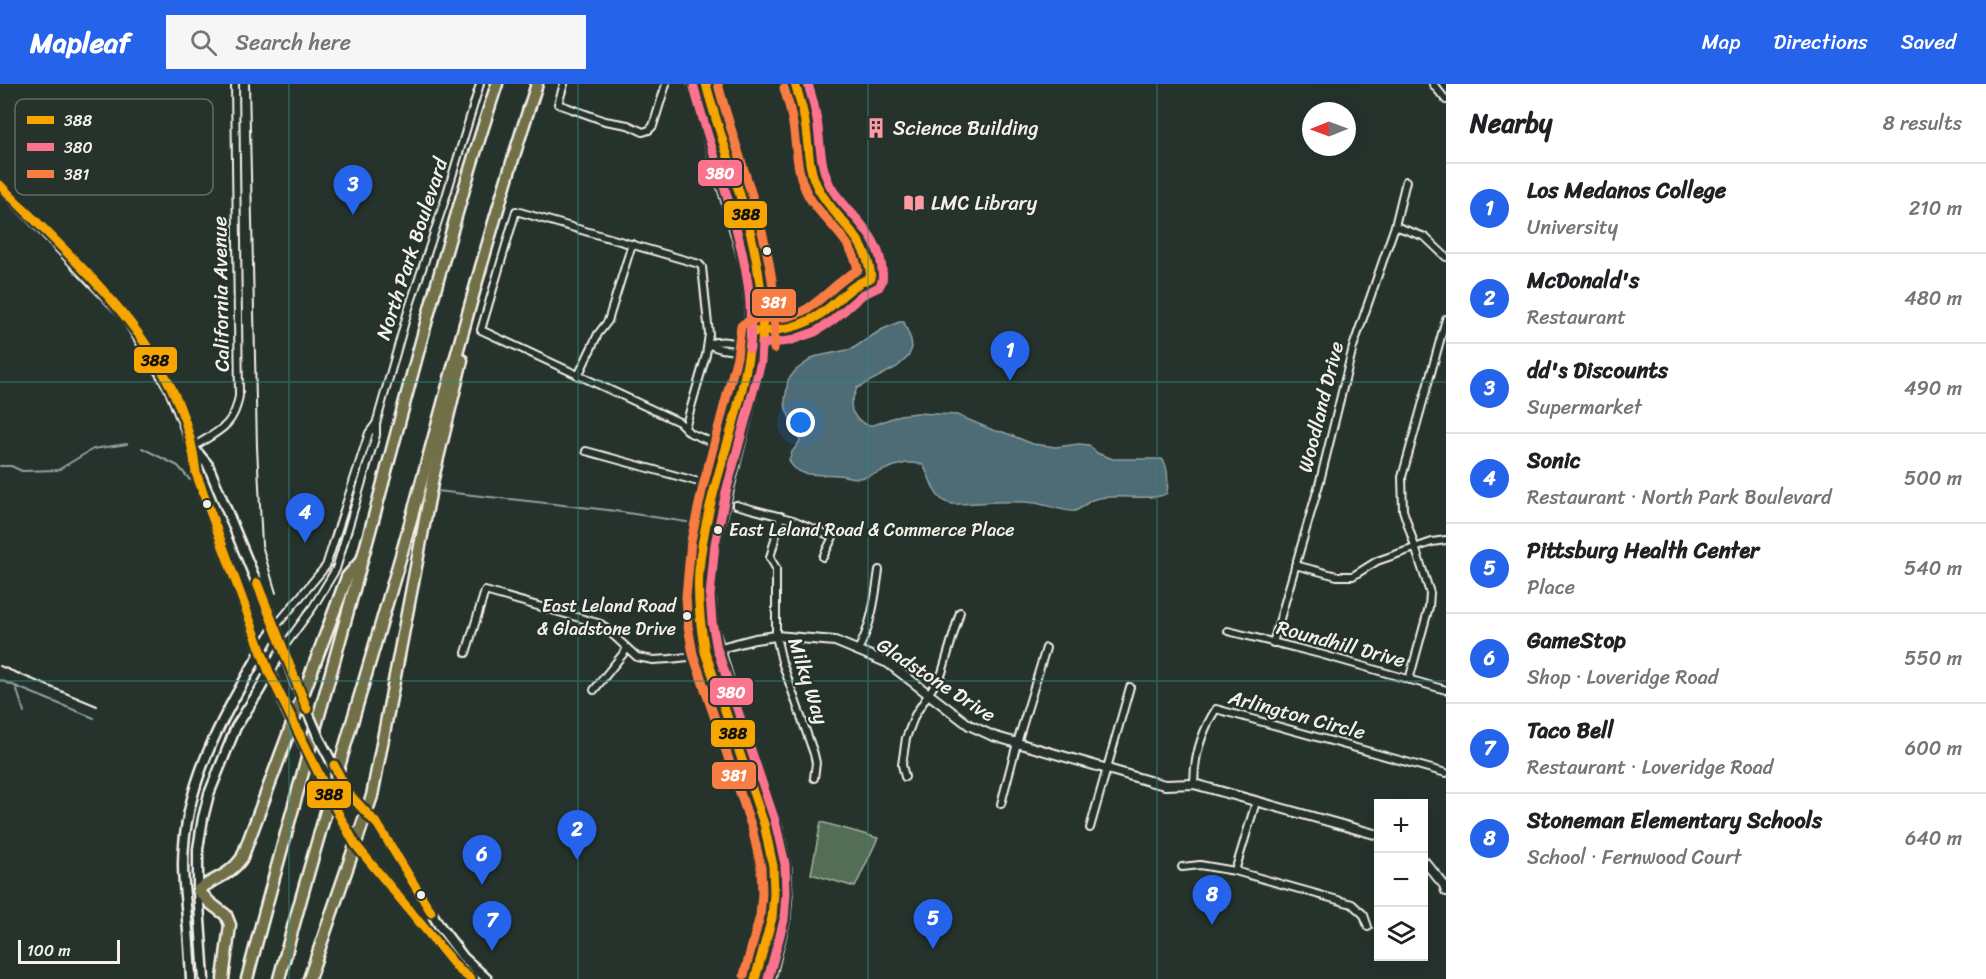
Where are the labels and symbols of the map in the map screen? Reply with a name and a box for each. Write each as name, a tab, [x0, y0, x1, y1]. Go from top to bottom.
legend	[15, 99, 213, 195]
north arrow	[1302, 102, 1356, 156]
text: 388	[64, 106, 92, 135]
place label: Science Building	[893, 111, 1039, 146]
building icon: Science Building	[864, 116, 888, 140]
text: 380	[64, 133, 93, 162]
street label: North Park Boulevard	[366, 152, 458, 345]
line badge: 380	[697, 159, 743, 187]
text: 380	[705, 159, 734, 188]
text: 381	[64, 160, 89, 189]
pin: 3	[334, 166, 372, 215]
place label: LMC Library	[931, 186, 1038, 221]
library icon: LMC Library	[902, 191, 926, 215]
line badge: 388	[723, 200, 768, 229]
text: 388	[731, 200, 760, 229]
street label: California Avenue	[202, 216, 240, 372]
unlabelled marker	[761, 245, 773, 257]
line badge: 381	[751, 288, 797, 317]
text: 381	[760, 288, 787, 317]
pin: 1	[990, 332, 1030, 381]
street label: Woodland Drive	[1288, 338, 1354, 476]
line badge: 388	[133, 346, 178, 374]
text: 388	[140, 346, 169, 375]
your location	[786, 408, 815, 437]
pin: 4	[286, 494, 324, 543]
unlabelled marker	[201, 498, 213, 510]
place label: East Leland Road & Commerce Place	[729, 514, 1014, 546]
marker: East Leland Road & Commerce Place	[712, 524, 724, 536]
place label: East Leland Road & Gladstone Drive	[537, 590, 678, 645]
marker: East Leland Road & Gladstone Drive	[681, 610, 693, 622]
street label: Roundhill Drive	[1273, 610, 1409, 678]
street label: Gladstone Drive	[869, 628, 1003, 732]
street label: Milky Way	[777, 633, 839, 730]
line badge: 380	[709, 677, 754, 706]
text: 380	[716, 678, 745, 707]
street label: Arlington Circle	[1224, 680, 1369, 750]
line badge: 388	[710, 719, 756, 748]
text: 388	[718, 719, 747, 748]
line badge: 381	[711, 761, 757, 790]
text: 381	[720, 761, 747, 790]
line badge: 388	[306, 780, 352, 809]
text: 388	[314, 780, 343, 809]
pin: 2	[558, 810, 596, 860]
pin: 6	[462, 836, 502, 885]
pin: 8	[1192, 876, 1232, 925]
unlabelled marker	[415, 889, 427, 901]
pin: 5	[914, 900, 952, 949]
pin: 7	[472, 902, 512, 951]
scale bar	[18, 937, 120, 964]

